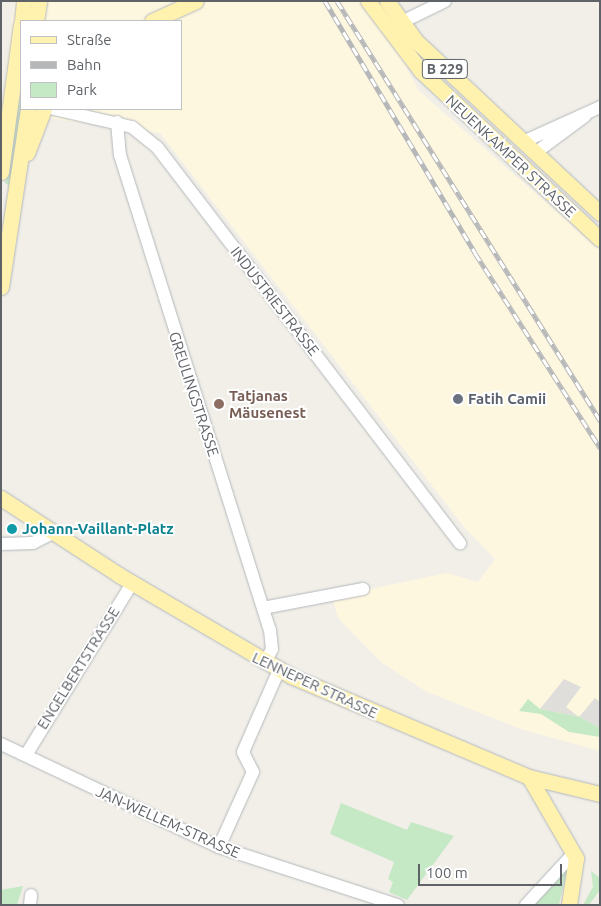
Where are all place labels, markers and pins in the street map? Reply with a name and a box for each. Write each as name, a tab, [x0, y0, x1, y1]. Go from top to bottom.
place label: Tatjanas Mäusenest	[229, 386, 306, 421]
place label: Fatih Camii	[468, 390, 546, 408]
marker: Fatih Camii	[452, 393, 464, 405]
marker: Tatjanas Mäusenest	[213, 398, 225, 410]
place label: Johann-Vaillant-Platz	[22, 520, 174, 538]
marker: Johann-Vaillant-Platz	[6, 523, 18, 535]

